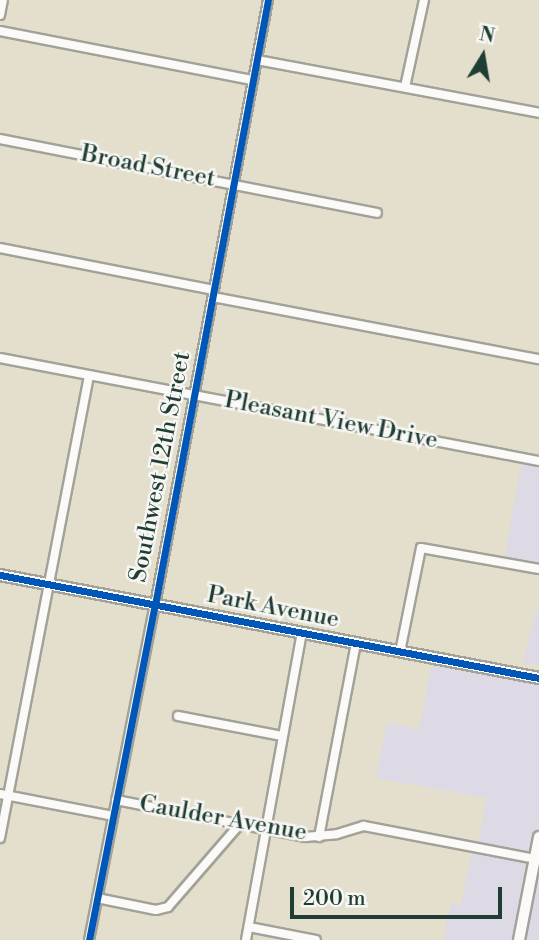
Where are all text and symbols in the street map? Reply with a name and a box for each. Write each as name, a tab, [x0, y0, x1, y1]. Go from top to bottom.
north arrow	[448, 21, 518, 91]
text: N	[477, 22, 497, 49]
street label: Broad Street	[78, 140, 218, 194]
street label: Southwest 12th Street	[125, 349, 197, 585]
street label: Pleasant View Drive	[222, 386, 440, 456]
street label: Park Avenue	[204, 581, 342, 635]
street label: Caulder Avenue	[137, 790, 309, 848]
scale bar	[294, 874, 506, 918]
text: 200 m	[303, 886, 366, 912]

